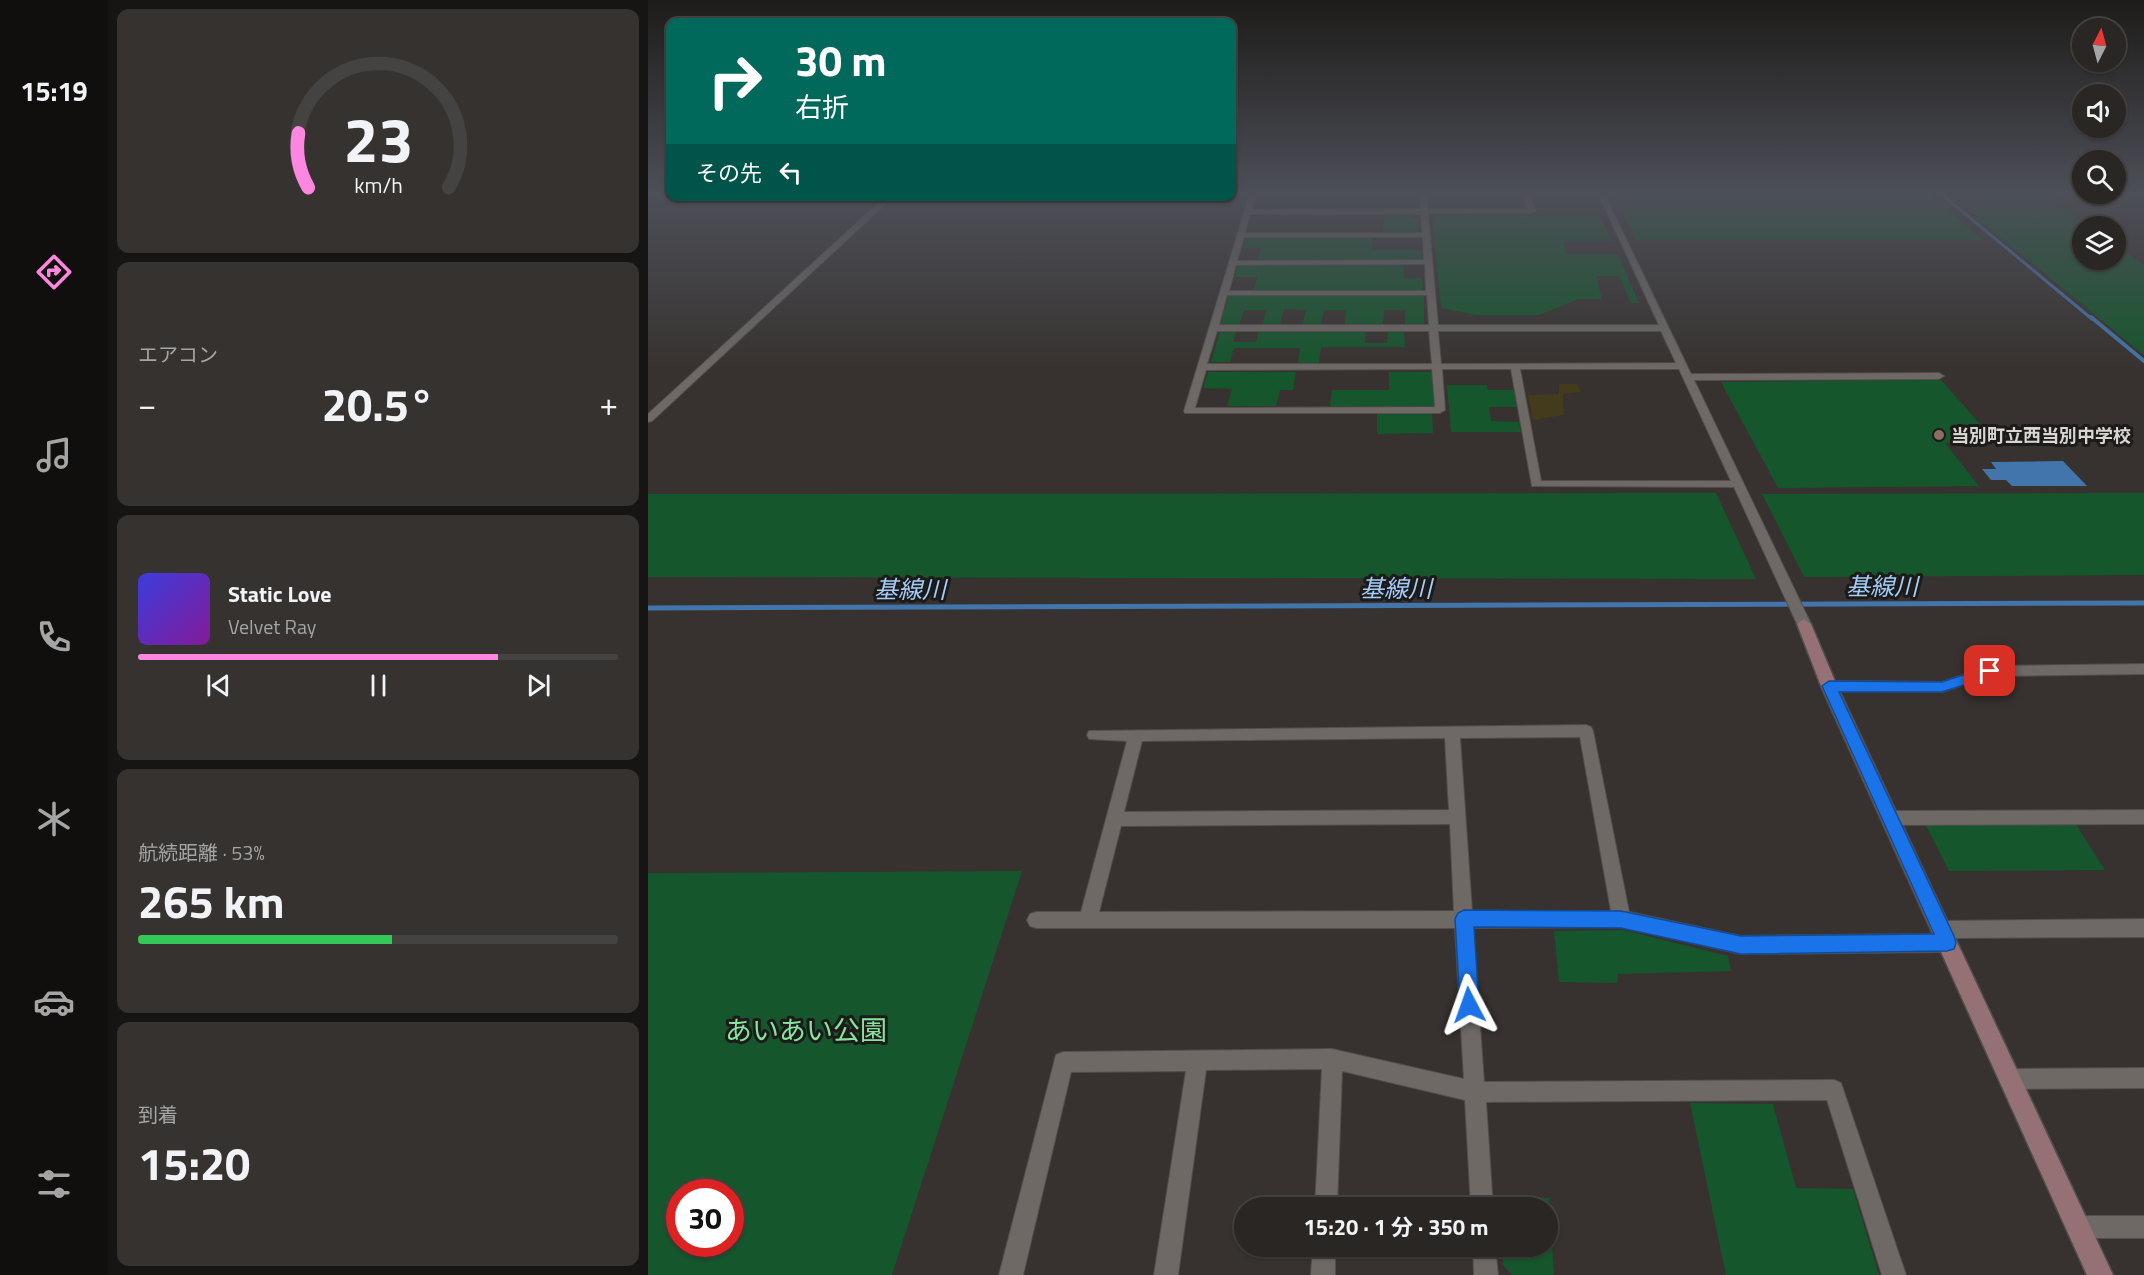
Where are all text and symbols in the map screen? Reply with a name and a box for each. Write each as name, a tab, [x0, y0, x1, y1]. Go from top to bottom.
north arrow	[2072, 18, 2126, 72]
map controls	[2072, 18, 2126, 270]
text: 30 m	[795, 28, 887, 92]
icon: right	[696, 42, 774, 120]
text: 15:19	[20, 70, 88, 111]
button: sound	[2072, 84, 2126, 138]
text: 右折	[795, 86, 849, 127]
text: 23	[343, 91, 413, 186]
button: search	[2072, 150, 2126, 204]
text: その先	[696, 156, 762, 190]
icon: left	[774, 156, 807, 189]
text: km/h	[354, 169, 402, 201]
button: layers	[2072, 216, 2126, 270]
icon: directions	[33, 251, 75, 293]
text: エアコン	[138, 339, 218, 370]
text: 20.5°	[322, 370, 434, 438]
text: −	[138, 379, 156, 429]
text: +	[600, 379, 618, 429]
place label: 当別町立西当別中学校	[1951, 422, 2131, 449]
marker: 当別町立西当別中学校	[1932, 428, 1946, 442]
icon: music	[33, 434, 75, 476]
water label: 基線川	[1846, 568, 1921, 604]
water label: 基線川	[1360, 570, 1435, 606]
water label: 基線川	[874, 571, 949, 607]
text: Static Love	[228, 577, 331, 611]
text: Velvet Ray	[228, 611, 317, 642]
icon: phone	[33, 616, 75, 658]
pin	[1964, 645, 2015, 696]
icon: arrive	[1973, 654, 2006, 687]
icon: previous	[202, 669, 235, 702]
icon: pause	[362, 669, 395, 702]
icon: next	[522, 669, 555, 702]
icon: climate	[33, 798, 75, 840]
text: 航続距離 · 53%	[138, 837, 265, 868]
text: 265 km	[138, 867, 284, 935]
position arrow	[1437, 973, 1501, 1037]
icon: car	[33, 981, 75, 1023]
park label: あいあい公園	[725, 1009, 887, 1050]
text: 到着	[138, 1099, 178, 1130]
text: 15:20	[138, 1129, 250, 1197]
icon: filters	[33, 1163, 75, 1205]
speed limit sign: 30	[666, 1179, 744, 1257]
text: 15:20 · 1 分 · 350 m	[1304, 1210, 1488, 1244]

